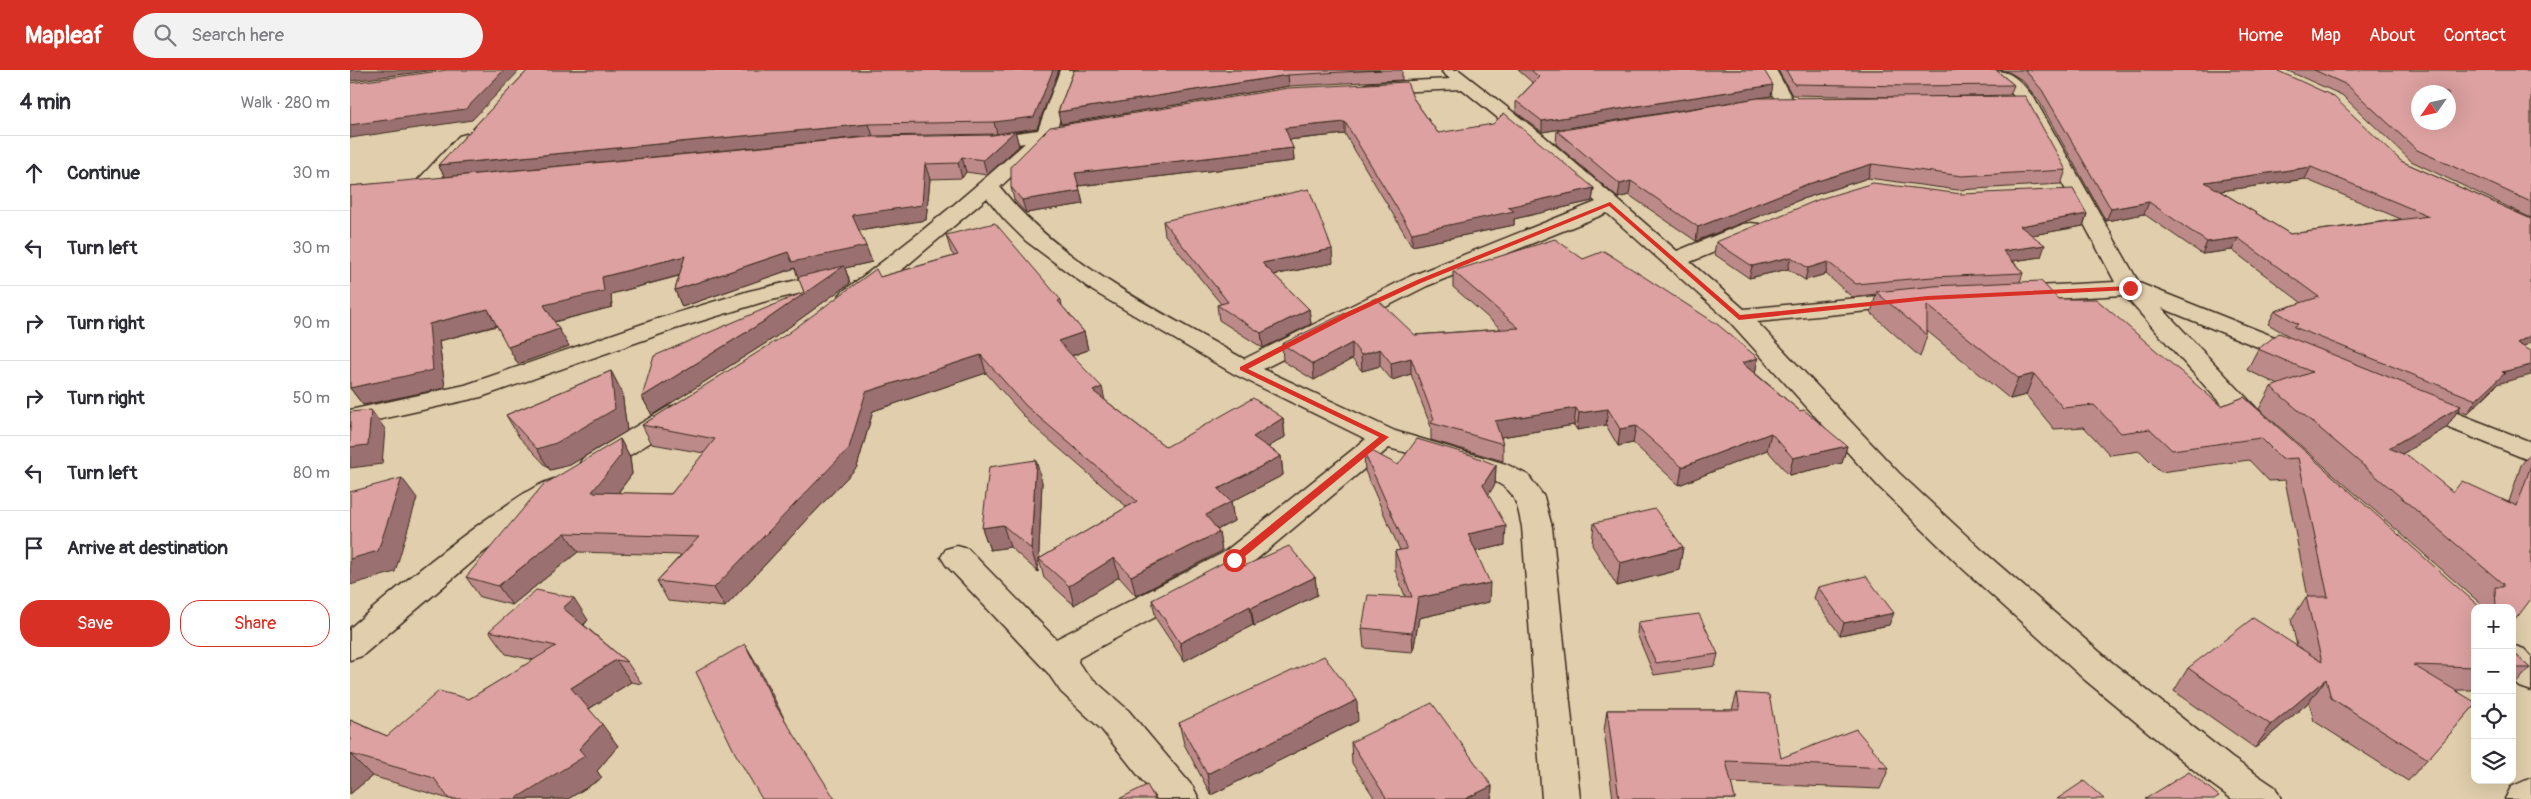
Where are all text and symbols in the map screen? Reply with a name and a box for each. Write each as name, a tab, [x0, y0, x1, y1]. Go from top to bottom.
search box	[133, 13, 483, 58]
text: Mapleaf	[25, 21, 103, 50]
icon: search	[151, 21, 179, 49]
text: Search here	[191, 23, 284, 47]
text: Home	[2238, 24, 2283, 47]
text: Map	[2311, 24, 2341, 47]
text: About	[2369, 24, 2415, 47]
text: Contact	[2443, 24, 2506, 47]
north arrow	[2411, 85, 2456, 130]
text: 4 min	[20, 89, 71, 116]
text: Walk · 280 m	[241, 93, 330, 113]
icon: ahead	[20, 159, 48, 187]
text: Continue	[67, 161, 140, 185]
text: 30 m	[292, 163, 330, 183]
icon: left	[20, 234, 48, 262]
text: Turn left	[67, 236, 137, 260]
text: 30 m	[292, 238, 330, 258]
route end	[2119, 277, 2142, 300]
icon: right	[20, 309, 48, 337]
text: Turn right	[67, 311, 145, 335]
text: 90 m	[293, 313, 330, 333]
icon: right	[20, 384, 48, 412]
text: Turn right	[67, 386, 145, 410]
text: 50 m	[293, 388, 330, 408]
icon: left	[20, 459, 48, 487]
text: Turn left	[67, 461, 137, 485]
text: 80 m	[293, 463, 330, 483]
icon: arrive	[20, 534, 48, 562]
text: Arrive at destination	[67, 536, 228, 560]
route start	[1223, 549, 1246, 572]
button: Save	[20, 600, 170, 647]
button: Share	[180, 600, 330, 647]
map controls	[2471, 604, 2516, 784]
button: +	[2471, 604, 2516, 649]
button: −	[2471, 649, 2516, 694]
button: locate	[2471, 694, 2516, 739]
button: layers	[2471, 739, 2516, 784]

